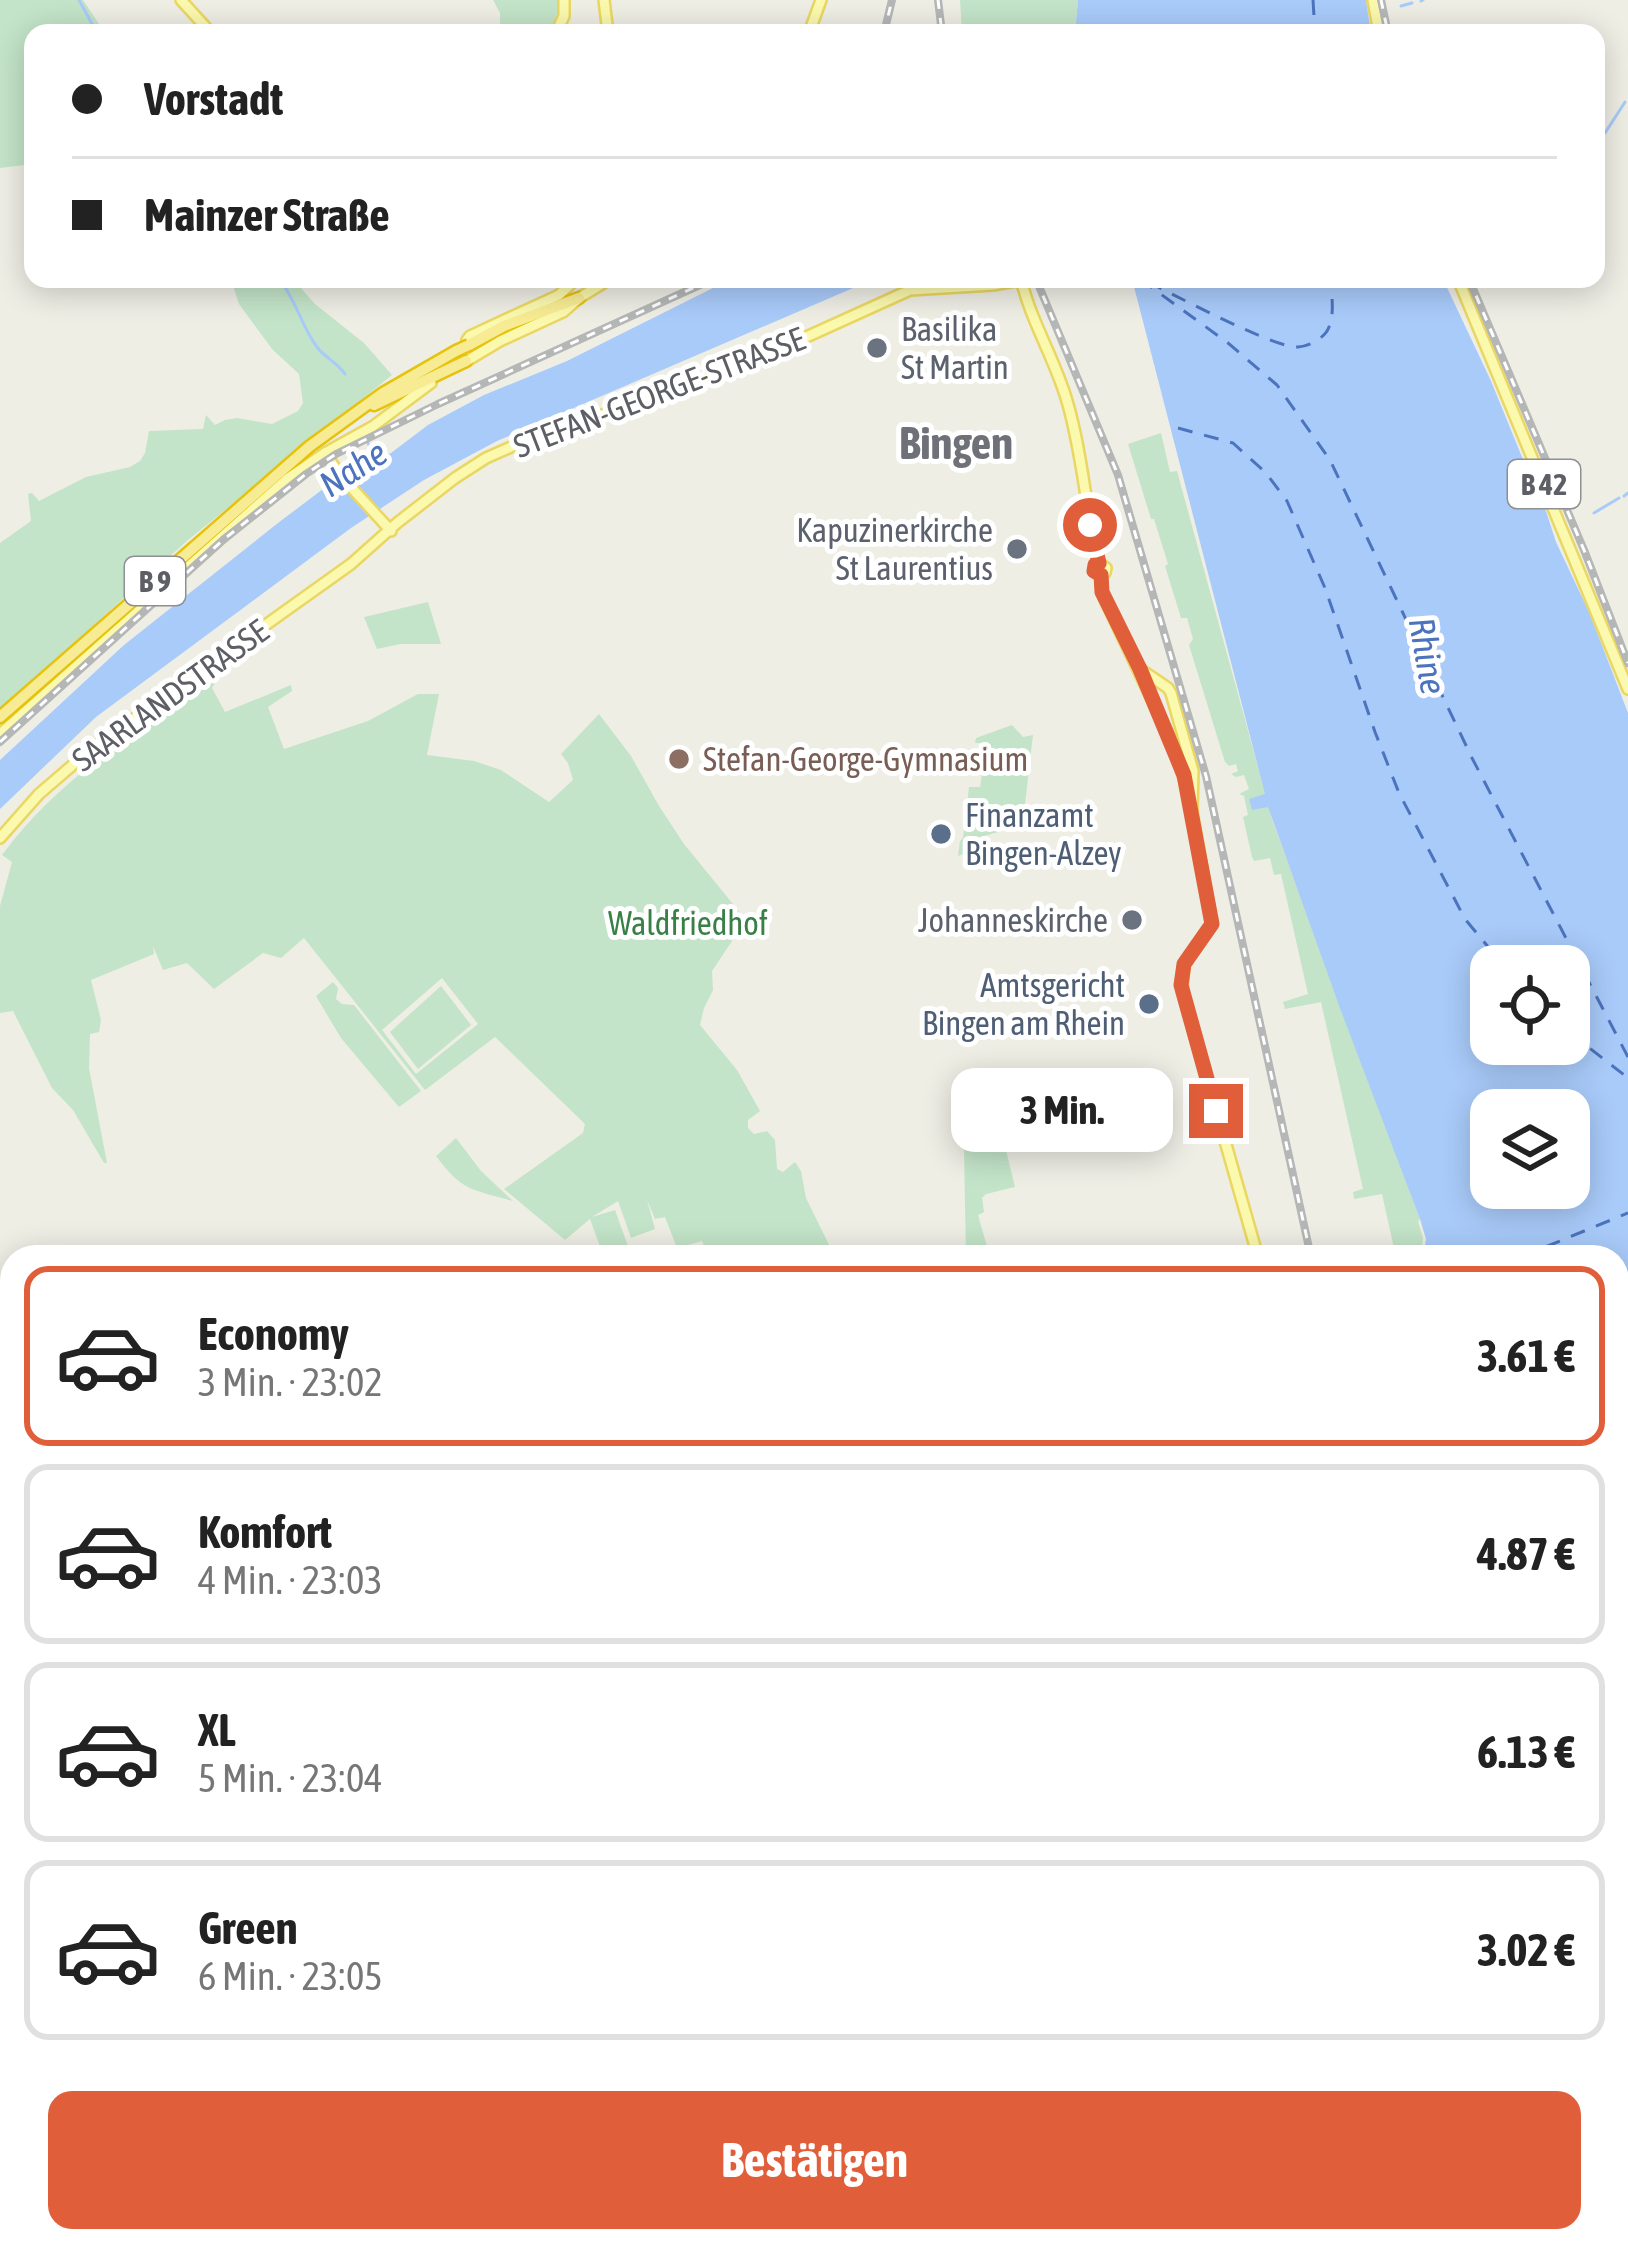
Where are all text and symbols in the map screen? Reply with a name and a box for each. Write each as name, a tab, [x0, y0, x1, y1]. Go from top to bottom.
text: Vorstadt	[144, 73, 283, 125]
text: Mainzer Straße	[144, 189, 390, 241]
place label: Basilika St Martin	[901, 310, 1009, 386]
street label: STEFAN-GEORGE-STRASSE	[508, 319, 810, 465]
marker: Basilika St Martin	[864, 335, 890, 361]
district label: Bingen	[899, 417, 1013, 469]
water label: Nahe	[311, 431, 395, 505]
road number: B 42	[1508, 460, 1580, 508]
route start	[1063, 498, 1117, 552]
place label: Kapuzinerkirche St Laurentius	[796, 511, 993, 587]
marker: Kapuzinerkirche St Laurentius	[1004, 536, 1030, 562]
road number: B 9	[125, 557, 185, 605]
street label: SAARLANDSTRASSE	[65, 611, 275, 779]
water label: Rhine	[1401, 614, 1455, 698]
place label: Stefan-George-Gymnasium	[703, 740, 1028, 778]
marker: Stefan-George-Gymnasium	[666, 746, 692, 772]
place label: Finanzamt Bingen-Alzey	[965, 796, 1122, 872]
marker: Finanzamt Bingen-Alzey	[928, 821, 954, 847]
place label: Johanneskirche	[918, 901, 1108, 939]
park label: Waldfriedhof	[608, 904, 768, 942]
marker: Johanneskirche	[1119, 907, 1145, 933]
map controls	[1470, 945, 1590, 1209]
button: locate	[1470, 945, 1590, 1065]
place label: Amtsgericht Bingen am Rhein	[922, 966, 1125, 1042]
marker: Amtsgericht Bingen am Rhein	[1136, 991, 1162, 1017]
callout: 3 Min.	[952, 1069, 1174, 1153]
route end	[1189, 1084, 1243, 1138]
text: 3 Min.	[1020, 1088, 1104, 1132]
button: layers	[1470, 1089, 1590, 1209]
icon: car	[54, 1302, 162, 1410]
text: Economy	[198, 1308, 349, 1360]
text: 3.61 €	[1477, 1330, 1575, 1382]
text: 3 Min. · 23:02	[198, 1360, 383, 1404]
icon: car	[54, 1500, 162, 1608]
text: Komfort	[198, 1506, 332, 1558]
text: 4.87 €	[1477, 1528, 1575, 1580]
text: 4 Min. · 23:03	[198, 1558, 383, 1602]
icon: car	[54, 1698, 162, 1806]
text: XL	[198, 1704, 236, 1756]
text: 6.13 €	[1477, 1726, 1575, 1778]
text: 5 Min. · 23:04	[198, 1756, 383, 1800]
icon: car	[54, 1896, 162, 2004]
text: Green	[198, 1902, 298, 1954]
text: 3.02 €	[1477, 1924, 1575, 1976]
text: 6 Min. · 23:05	[198, 1954, 383, 1998]
button: Bestätigen	[48, 2091, 1581, 2229]

